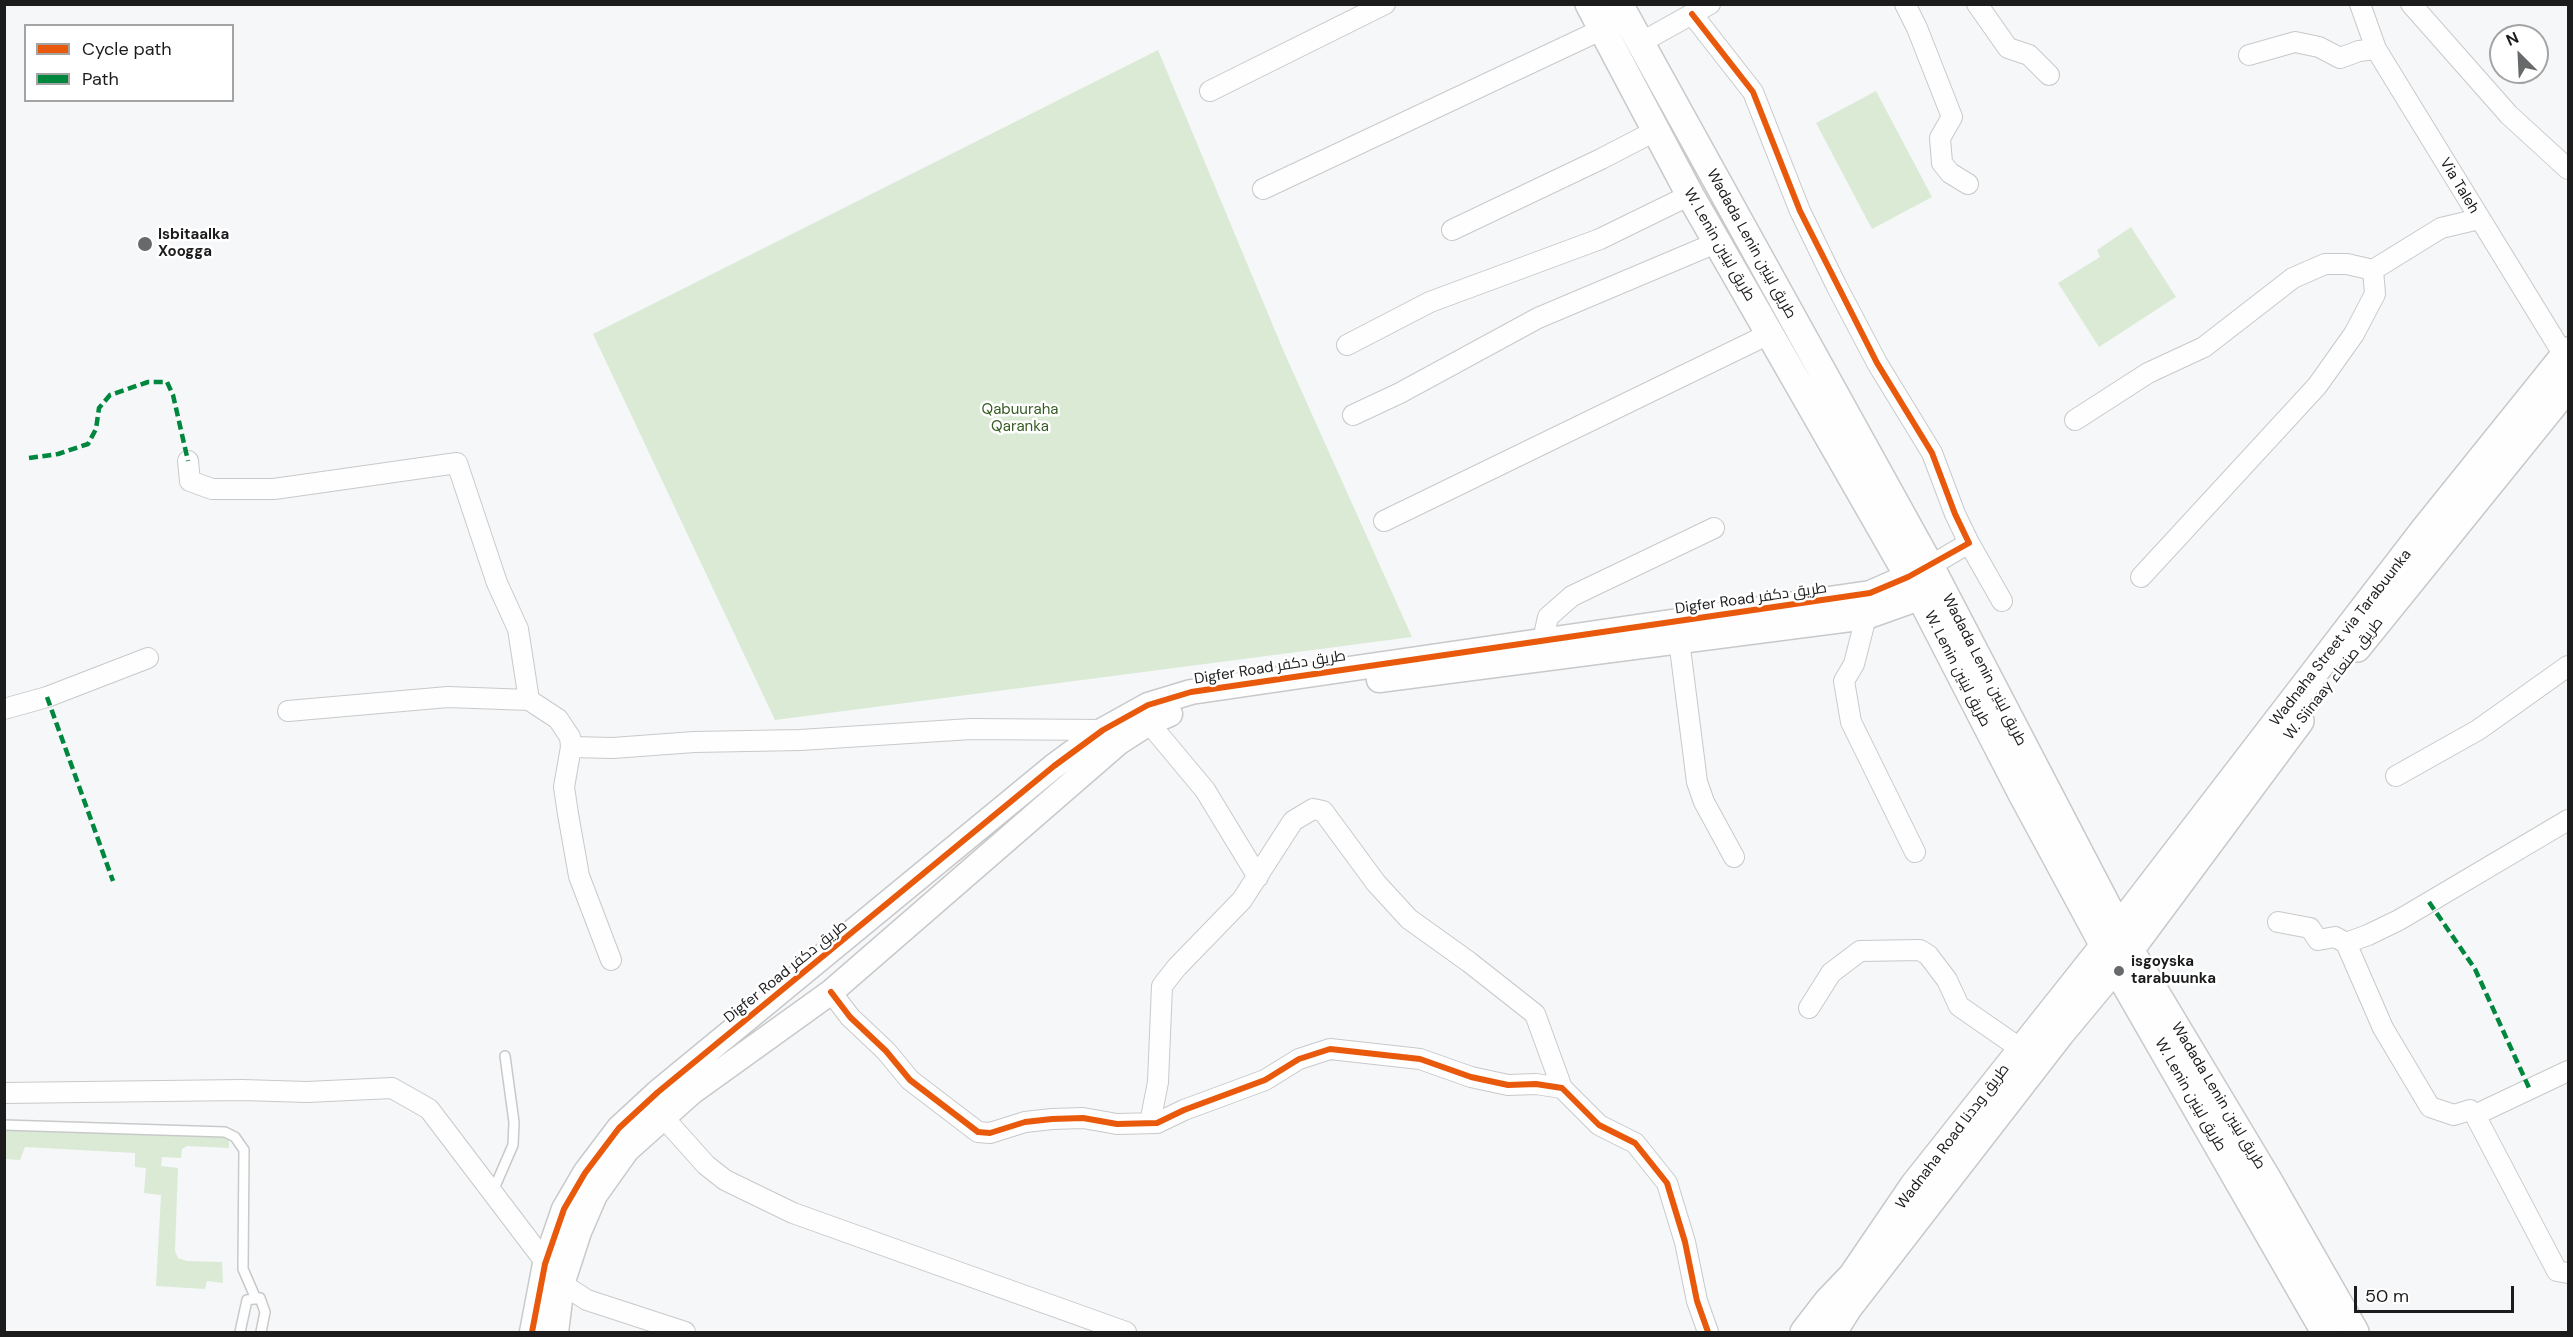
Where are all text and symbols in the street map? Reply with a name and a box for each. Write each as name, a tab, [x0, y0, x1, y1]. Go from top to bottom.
legend	[24, 24, 234, 102]
north arrow	[2489, 24, 2549, 84]
text: N	[2503, 27, 2522, 51]
text: Cycle path	[82, 37, 172, 61]
text: Path	[82, 67, 119, 91]
street label: Via Taleh	[2435, 155, 2483, 217]
street label: Wadada Lenin طريق لينين	[1702, 166, 1800, 322]
street label: W. Lenin طريق لينين	[1679, 185, 1759, 305]
place label: Isbitaalka Xoogga	[158, 226, 229, 261]
marker: Isbitaalka Xoogga	[136, 235, 154, 253]
park label: Qabuuraha Qaranka	[982, 401, 1058, 436]
street label: Wadnaha Street via Tarabuunka	[2266, 546, 2416, 730]
street label: Digfer Road طريق دكفر	[1674, 579, 1828, 619]
street label: Wadada Lenin طريق لينين	[1938, 591, 2030, 749]
street label: W. Lenin طريق لينين	[1920, 608, 1994, 730]
street label: W. Siinaay طريق صنعاء	[2281, 614, 2387, 744]
street label: Digfer Road طريق دكفر	[1193, 647, 1347, 689]
street label: Digfer Road طريق دكفر	[721, 917, 851, 1027]
place label: isgoyska tarabuunka	[2131, 953, 2216, 988]
marker: isgoyska tarabuunka	[2112, 964, 2126, 978]
street label: Wadada Lenin طريق لينين	[2167, 1019, 2269, 1173]
street label: W. Lenin طريق لينين	[2150, 1035, 2230, 1155]
street label: Wadnaha Road طريق وددنا	[1893, 1061, 2013, 1213]
scale bar	[2357, 1274, 2518, 1312]
text: 50 m	[2365, 1284, 2409, 1308]

